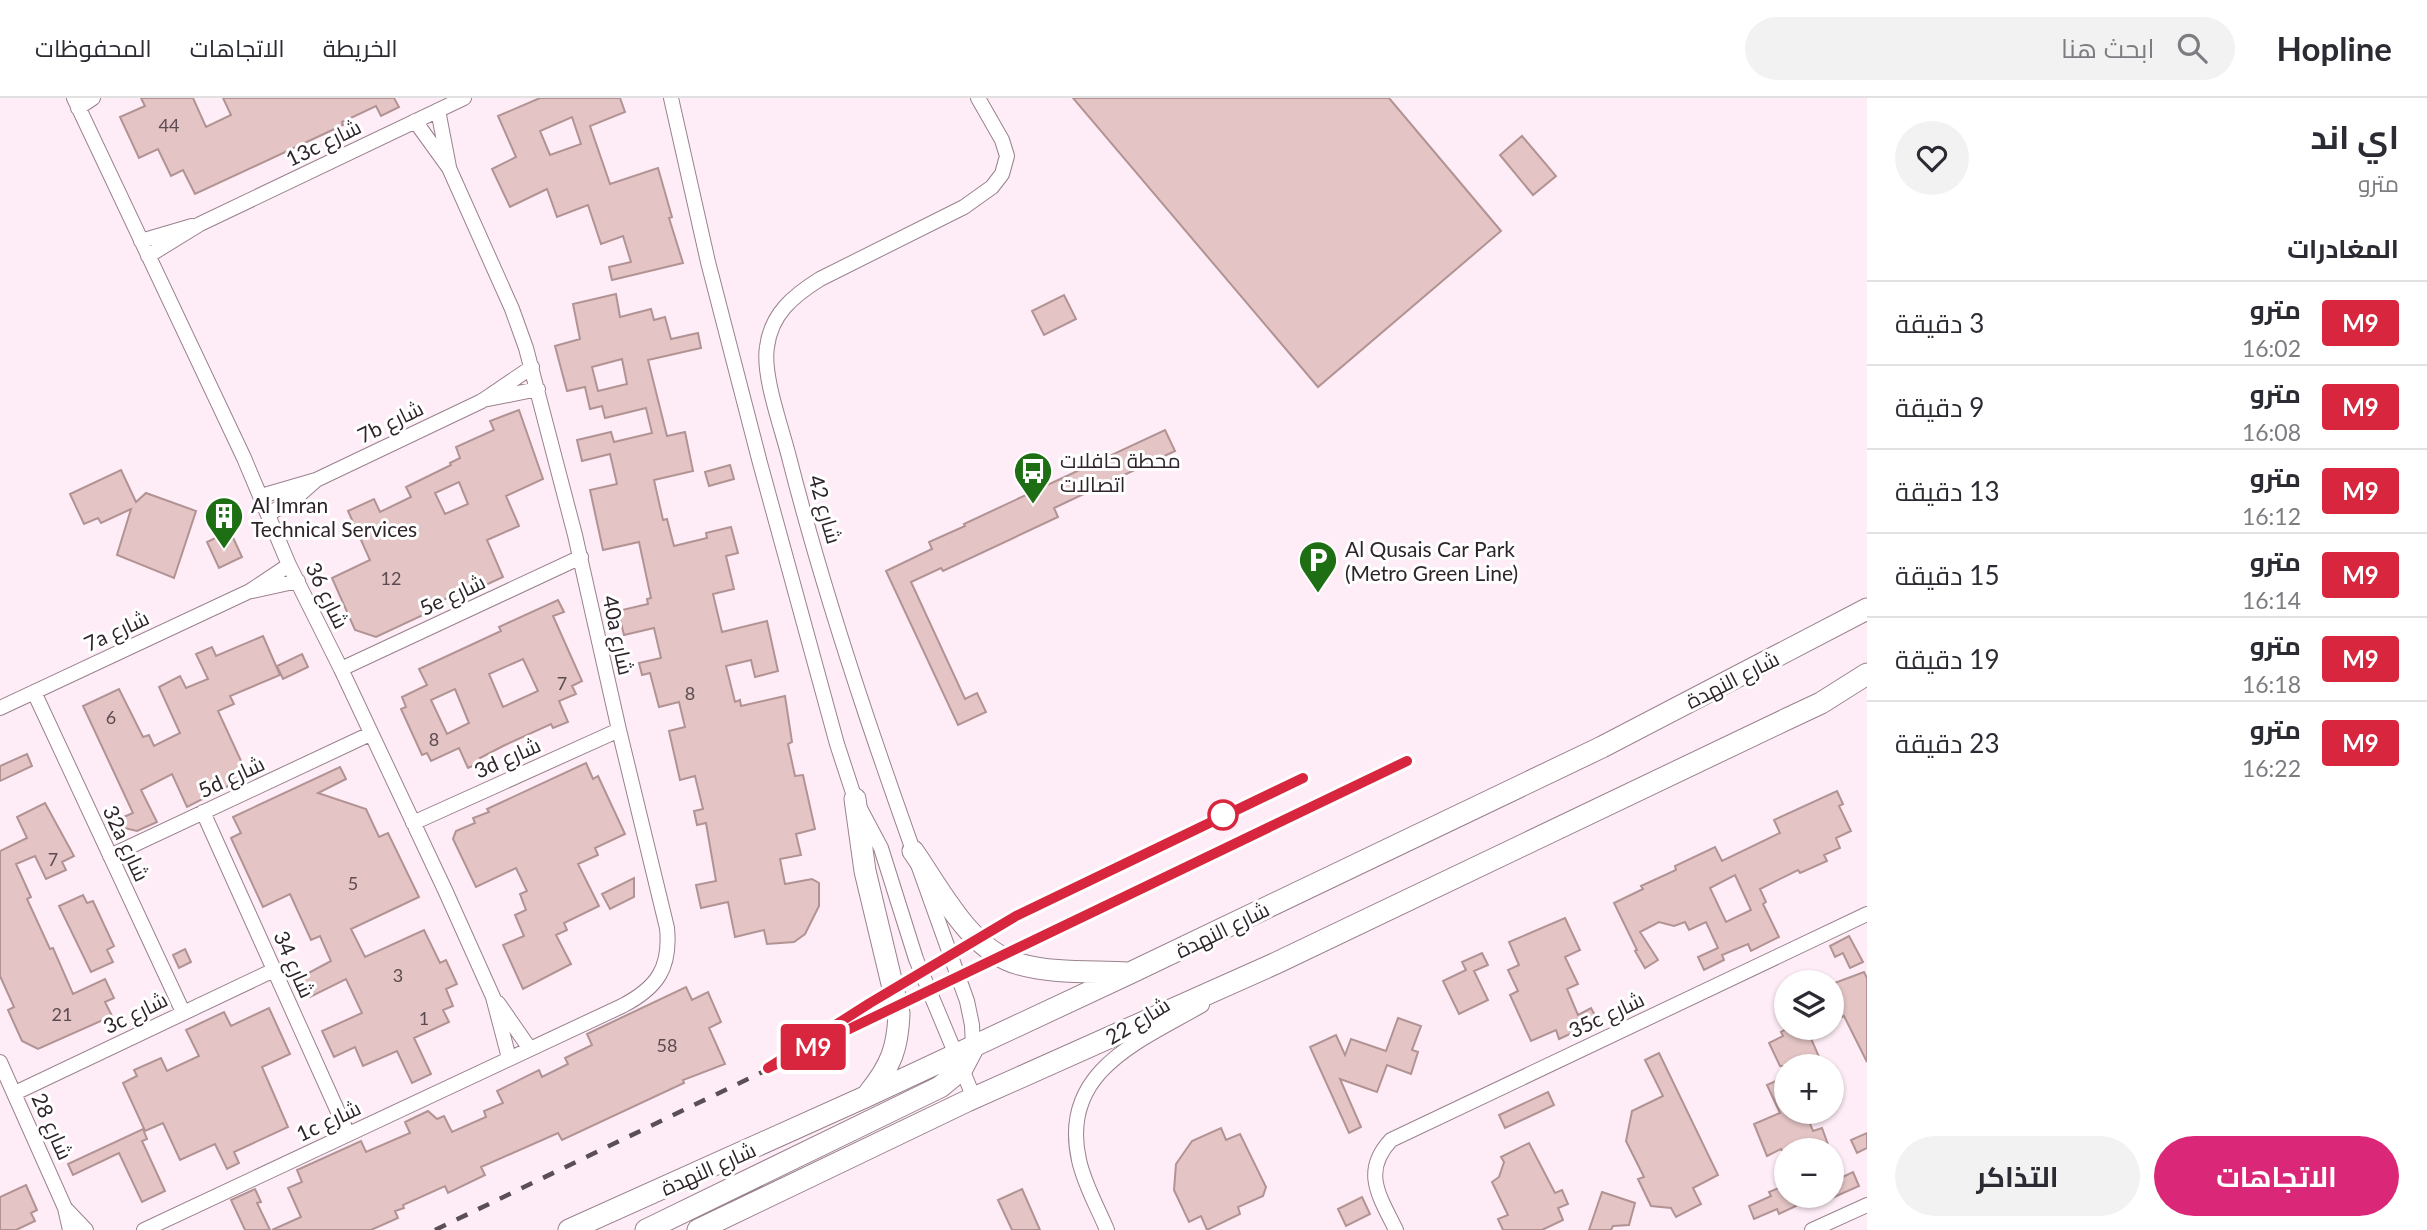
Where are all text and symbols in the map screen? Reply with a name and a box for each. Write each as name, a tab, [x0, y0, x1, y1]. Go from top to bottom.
search box	[1745, 17, 2235, 80]
text: Hopline	[2277, 28, 2392, 68]
icon: search	[2173, 29, 2211, 67]
text: ابحث هنا	[2061, 32, 2155, 64]
text: المحفوظات	[35, 33, 152, 62]
text: الاتجاهات	[190, 33, 285, 62]
text: الخريطة	[323, 33, 398, 62]
street label: 13c شارع	[281, 113, 366, 174]
house number: 44	[159, 114, 179, 136]
text: اي اند	[2310, 116, 2399, 156]
button: heart	[1895, 121, 1969, 195]
text: مترو	[2358, 169, 2399, 197]
text: المغادرات	[2287, 232, 2399, 264]
text: مترو	[2250, 293, 2301, 325]
text: 3 دقيقة	[1895, 307, 1984, 339]
text: M9	[2342, 308, 2379, 337]
text: 16:02	[2242, 334, 2301, 362]
text: مترو	[2250, 377, 2301, 409]
text: 9 دقيقة	[1895, 391, 1984, 423]
text: M9	[2342, 392, 2379, 421]
street label: 7b شارع	[353, 394, 428, 450]
text: 16:08	[2242, 418, 2301, 446]
place label: محطة حافلات اتصالات	[1060, 447, 1181, 496]
bus stop icon: محطة حافلات اتصالات	[1012, 450, 1054, 505]
text: مترو	[2250, 461, 2301, 493]
street label: شارع 42	[801, 472, 848, 547]
text: 13 دقيقة	[1895, 475, 1999, 507]
text: M9	[2342, 476, 2379, 505]
place label: Al Imran Technical Services	[251, 492, 417, 541]
building icon: Al Imran Technical Services	[203, 495, 245, 550]
text: 16:12	[2242, 502, 2301, 530]
place label: Al Qusais Car Park (Metro Green Line)	[1345, 536, 1518, 585]
parking icon: Al Qusais Car Park (Metro Green Line)	[1297, 539, 1339, 594]
text: مترو	[2250, 545, 2301, 577]
street label: شارع 36	[299, 558, 355, 633]
text: 15 دقيقة	[1895, 559, 1999, 591]
text: M9	[2342, 560, 2379, 589]
house number: 12	[381, 567, 401, 589]
street label: 5e شارع	[415, 568, 490, 623]
text: 16:14	[2242, 586, 2301, 614]
street label: 40a شارع	[595, 593, 640, 678]
street label: 7a شارع	[80, 604, 154, 659]
text: مترو	[2250, 629, 2301, 661]
text: 19 دقيقة	[1895, 643, 1999, 675]
text: M9	[2342, 644, 2379, 673]
street label: شارع النهدة	[1681, 645, 1784, 716]
text: 16:18	[2242, 670, 2301, 698]
house number: 7	[557, 672, 567, 694]
house number: 8	[685, 682, 695, 704]
house number: 6	[106, 706, 116, 728]
text: مترو	[2250, 713, 2301, 745]
text: 23 دقيقة	[1895, 727, 1999, 759]
house number: 8	[429, 728, 439, 750]
text: M9	[2342, 728, 2379, 757]
street label: 3d شارع	[470, 731, 545, 785]
street label: 5d شارع	[194, 750, 269, 805]
text: 16:22	[2242, 754, 2301, 782]
unlabelled marker	[1208, 800, 1238, 830]
street label: 32a شارع	[96, 801, 155, 886]
house number: 7	[48, 848, 58, 870]
house number: 5	[348, 872, 358, 894]
street label: شارع النهدة	[1171, 896, 1274, 965]
street label: شارع 34	[267, 927, 321, 1002]
house number: 3	[393, 964, 403, 986]
map controls	[1774, 970, 1844, 1208]
button: layers	[1774, 970, 1844, 1040]
street label: 3c شارع	[99, 986, 172, 1041]
street label: 35c شارع	[1564, 986, 1649, 1045]
street label: شارع 22	[1100, 991, 1175, 1051]
house number: 21	[52, 1003, 72, 1025]
house number: 1	[419, 1007, 429, 1029]
line badge: M9	[782, 1024, 844, 1070]
text: M9	[795, 1032, 831, 1061]
house number: 58	[657, 1034, 677, 1056]
button: +	[1774, 1054, 1844, 1124]
street label: شارع 28	[25, 1089, 79, 1164]
street label: 1c شارع	[292, 1094, 365, 1148]
street label: شارع النهدة	[657, 1136, 760, 1203]
button: التذاكر	[1895, 1136, 2140, 1216]
button: الاتجاهات	[2154, 1136, 2399, 1216]
button: −	[1774, 1138, 1844, 1208]

